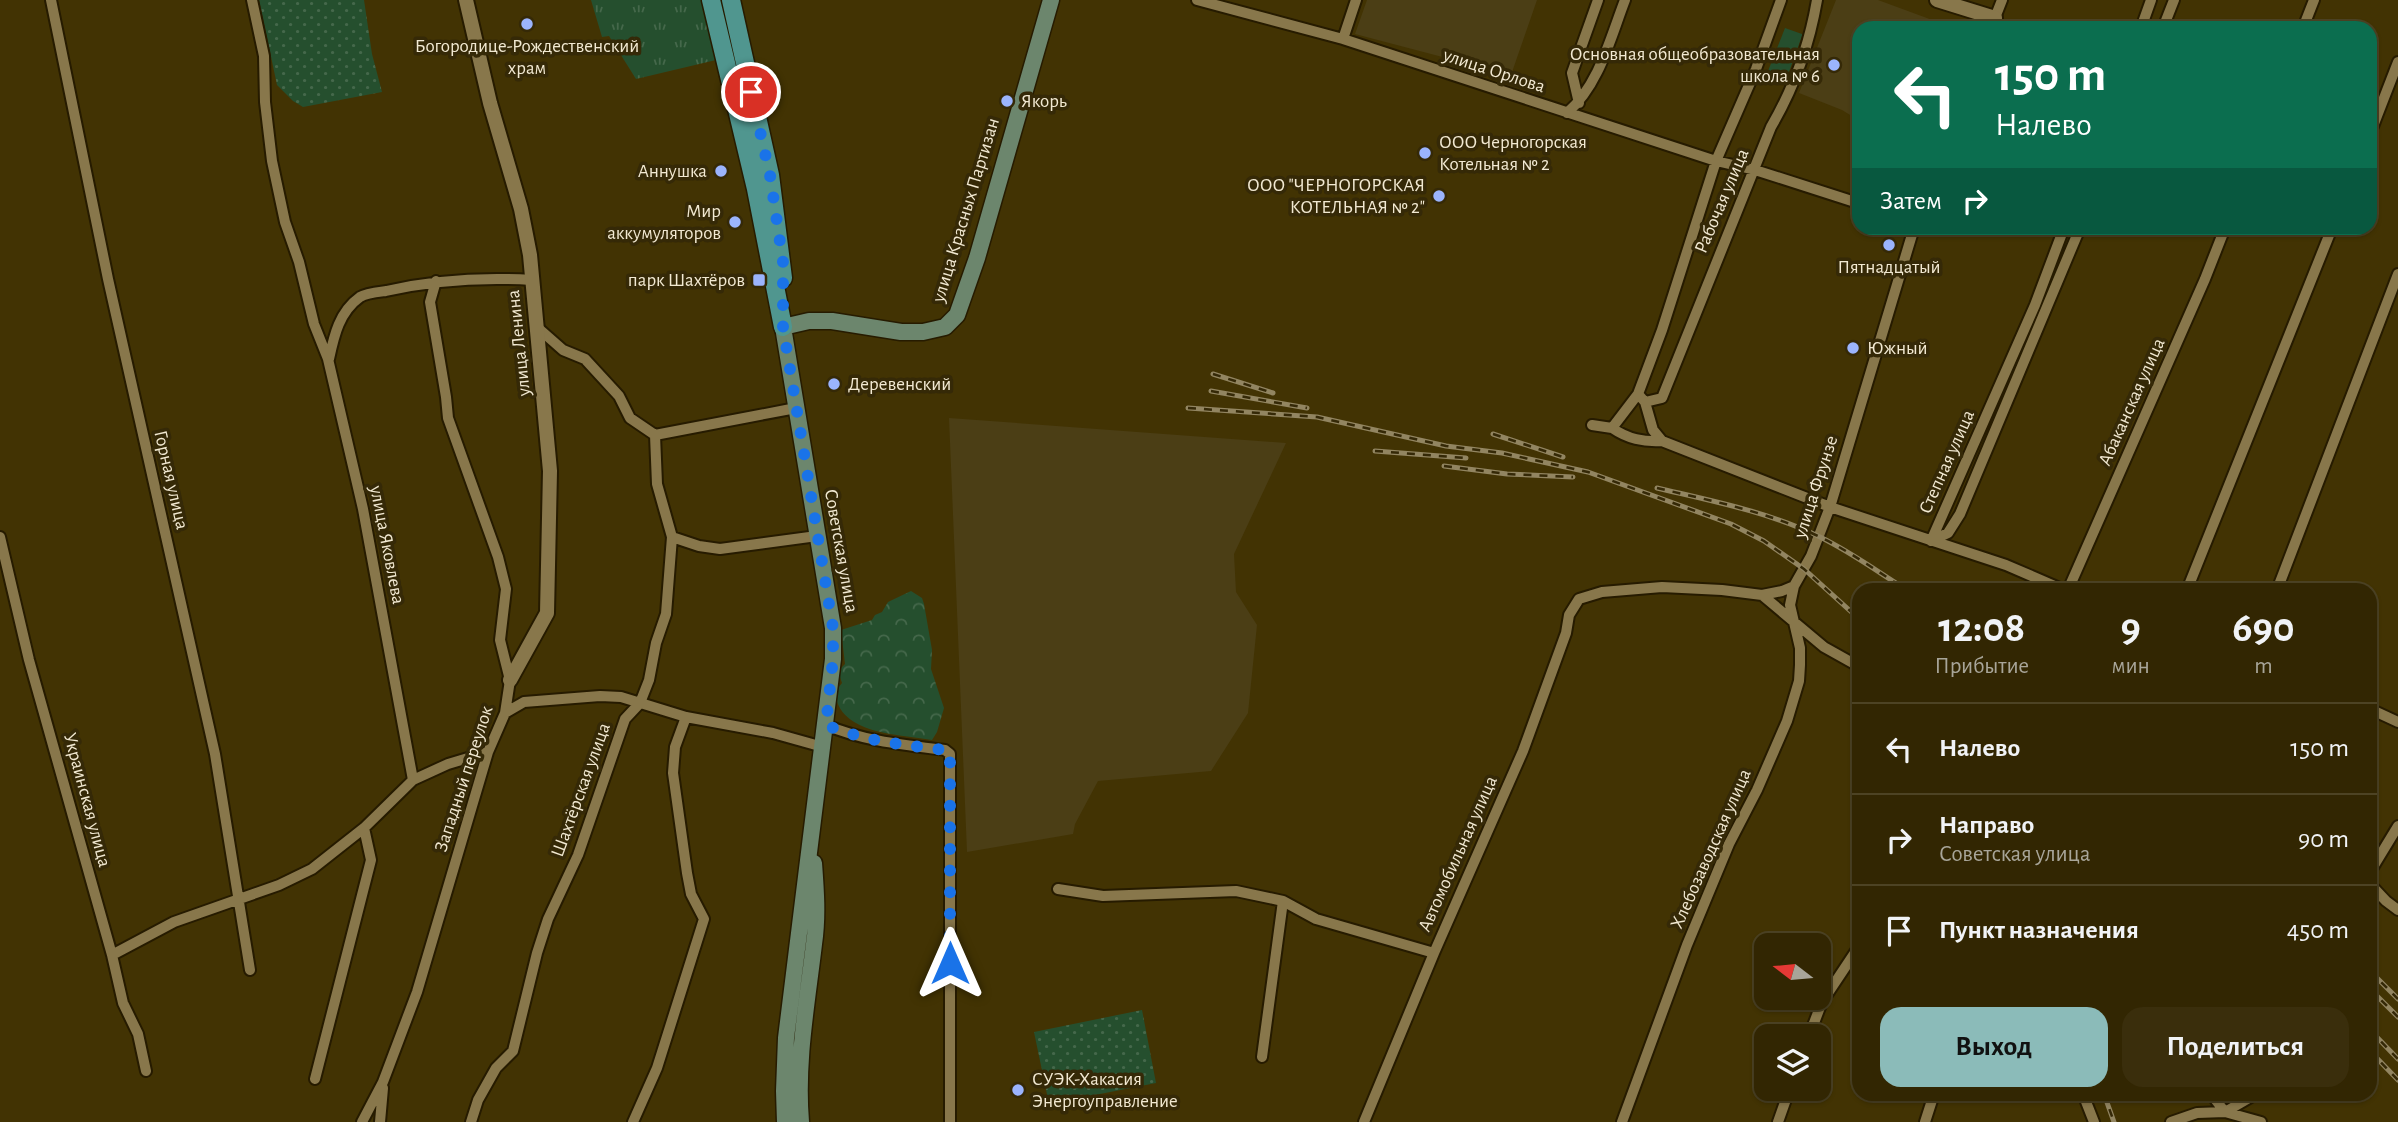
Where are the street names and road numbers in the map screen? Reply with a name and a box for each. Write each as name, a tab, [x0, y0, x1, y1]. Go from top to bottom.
street label: улица Орлова	[1440, 45, 1548, 97]
street label: улица Красных Партизан	[929, 116, 1003, 305]
street label: Рабочая улица	[1692, 146, 1753, 256]
street label: улица Ленина	[504, 289, 534, 398]
street label: Абаканская улица	[2095, 335, 2169, 469]
street label: Степная улица	[1916, 407, 1978, 517]
street label: Горная улица	[150, 429, 192, 532]
street label: улица Фрунзе	[1790, 433, 1841, 542]
street label: улица Яковлева	[366, 483, 408, 606]
street label: Советская улица	[821, 488, 861, 615]
street label: Западный переулок	[431, 703, 497, 854]
street label: Шахтёрская улица	[548, 720, 614, 859]
street label: Украинская улица	[60, 731, 114, 870]
street label: Хлебозаводская улица	[1667, 766, 1755, 932]
street label: Автомобильная улица	[1415, 773, 1501, 935]

